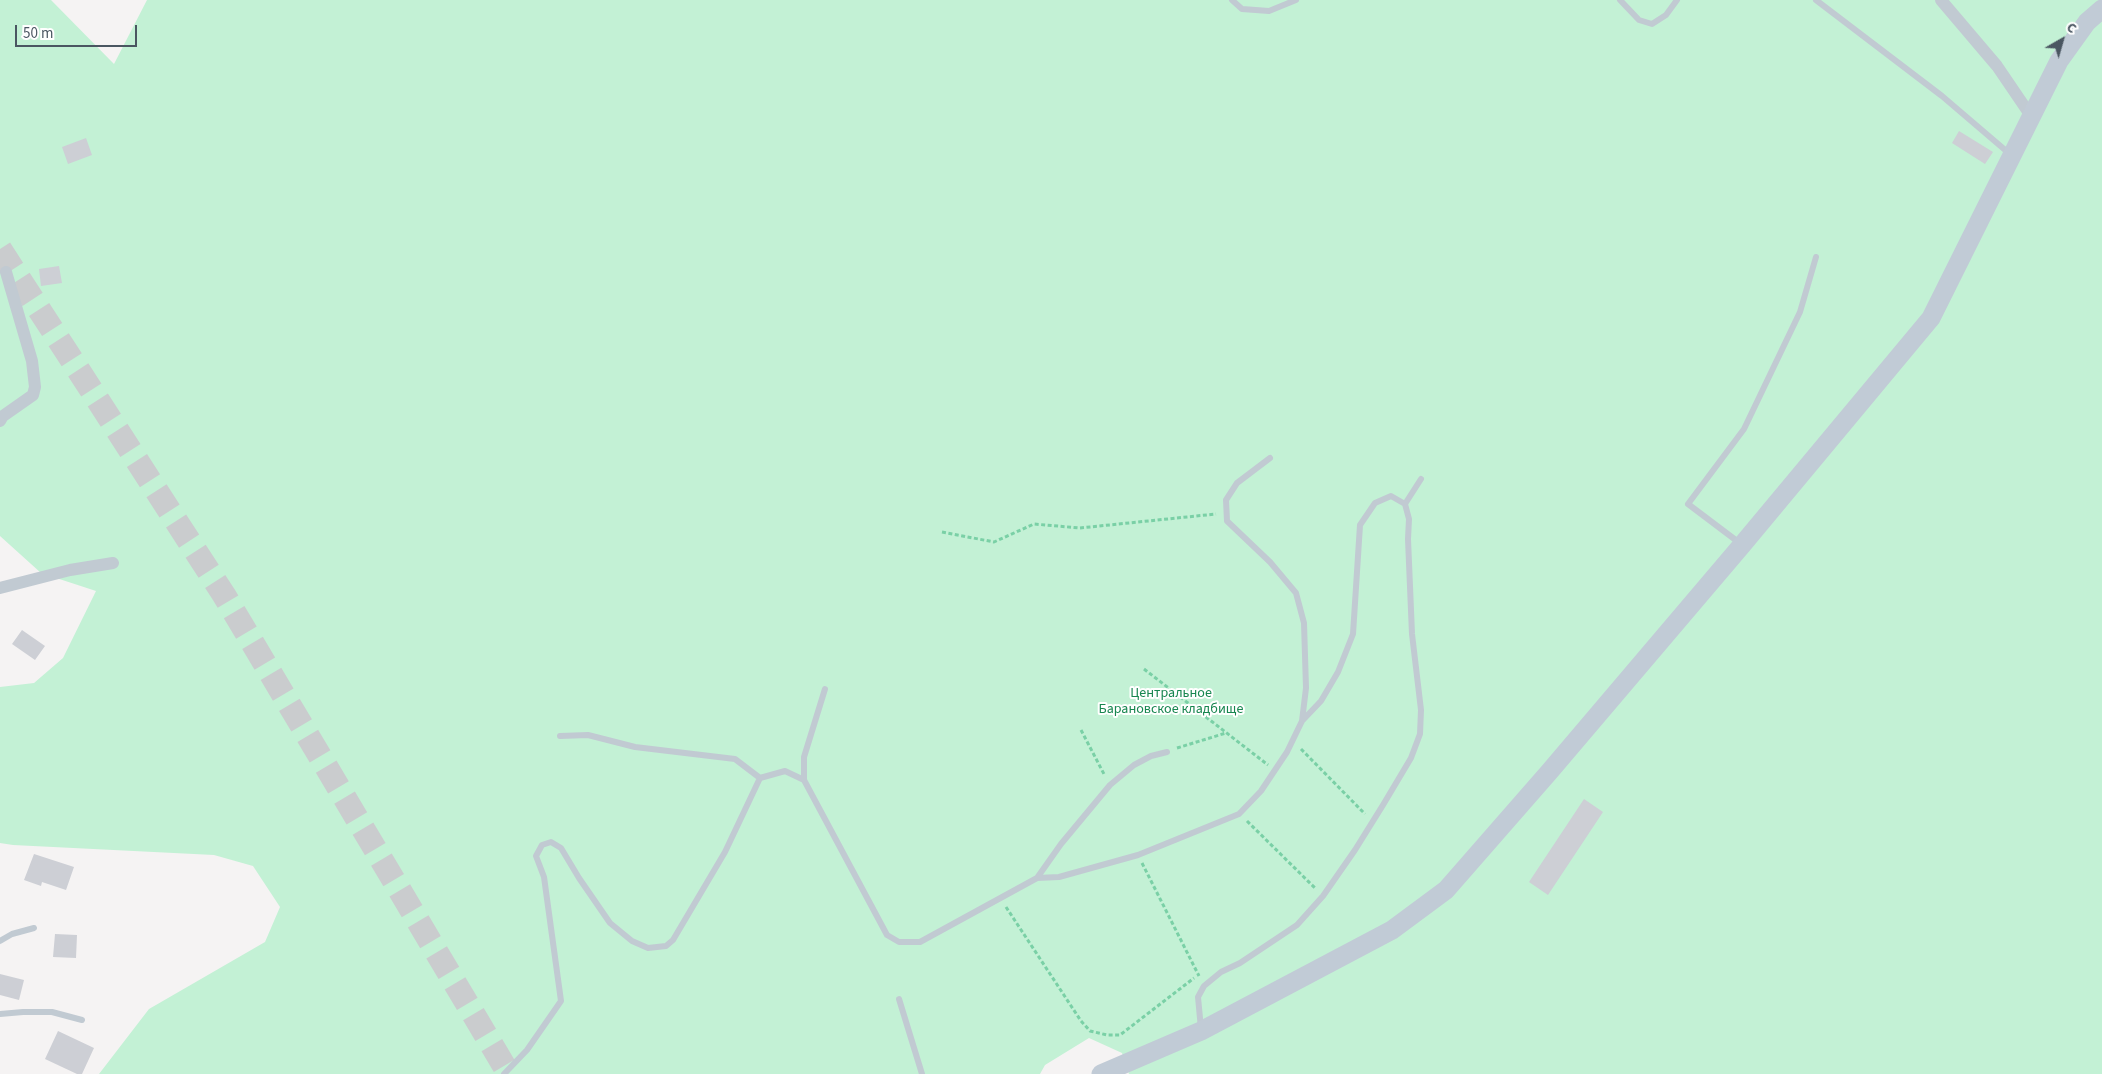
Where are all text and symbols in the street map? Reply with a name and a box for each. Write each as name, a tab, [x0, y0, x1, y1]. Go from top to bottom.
scale bar	[18, 15, 140, 47]
north arrow	[2037, 15, 2087, 65]
text: С	[2062, 18, 2081, 39]
text: 50 m	[23, 23, 53, 44]
park label: Центральное Барановское кладбище	[1099, 686, 1243, 719]

